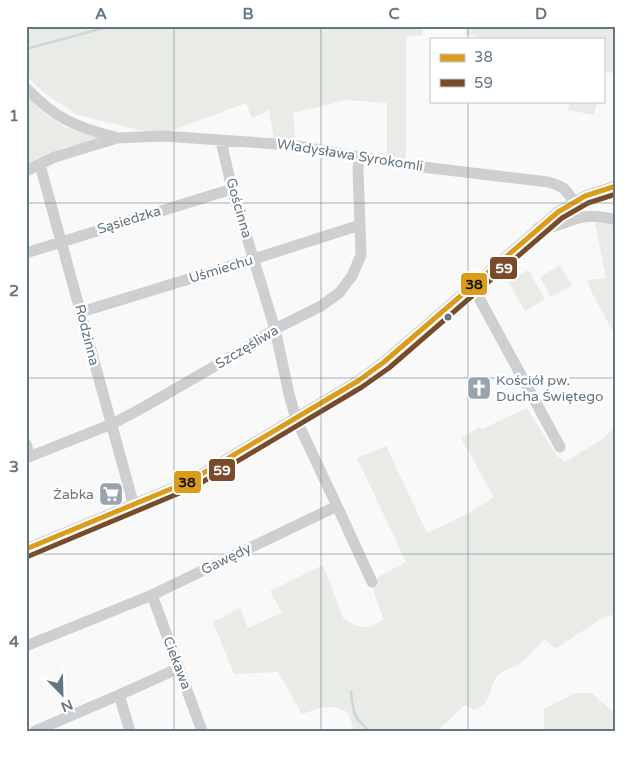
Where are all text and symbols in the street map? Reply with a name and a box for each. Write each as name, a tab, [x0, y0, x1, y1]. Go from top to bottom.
text: A	[95, 4, 107, 24]
text: B	[242, 4, 254, 24]
text: C	[388, 4, 400, 24]
text: D	[535, 4, 547, 24]
legend	[430, 38, 604, 102]
text: 38	[474, 48, 493, 66]
text: 59	[474, 74, 493, 92]
text: 1	[9, 106, 19, 126]
street label: Władysława Syrokomli	[276, 135, 424, 175]
street label: Gościnna	[222, 176, 256, 240]
street label: Sąsiedzka	[95, 202, 163, 238]
street label: Uśmiechu	[187, 251, 255, 287]
line badge: 59	[489, 256, 518, 280]
text: 59	[495, 260, 513, 277]
line badge: 38	[460, 272, 488, 296]
text: 38	[465, 276, 483, 293]
text: 2	[9, 281, 19, 301]
street label: Rodzinna	[71, 303, 103, 367]
unlabelled marker	[443, 312, 453, 322]
street label: Szczęśliwa	[212, 322, 282, 372]
place label: Kościół pw. Ducha Świętego	[496, 372, 604, 405]
church icon: Kościół pw. Ducha Świętego	[466, 375, 492, 401]
text: 3	[9, 457, 19, 477]
line badge: 59	[208, 458, 236, 482]
text: 59	[213, 462, 231, 479]
line badge: 38	[173, 470, 202, 494]
text: 38	[178, 474, 196, 491]
supermarket icon: Żabka	[98, 481, 124, 507]
place label: Żabka	[53, 486, 94, 503]
street label: Gawędy	[198, 539, 254, 578]
text: 4	[9, 632, 19, 652]
street label: Ciekawa	[159, 634, 195, 692]
north arrow	[38, 670, 88, 720]
text: N	[58, 695, 75, 716]

